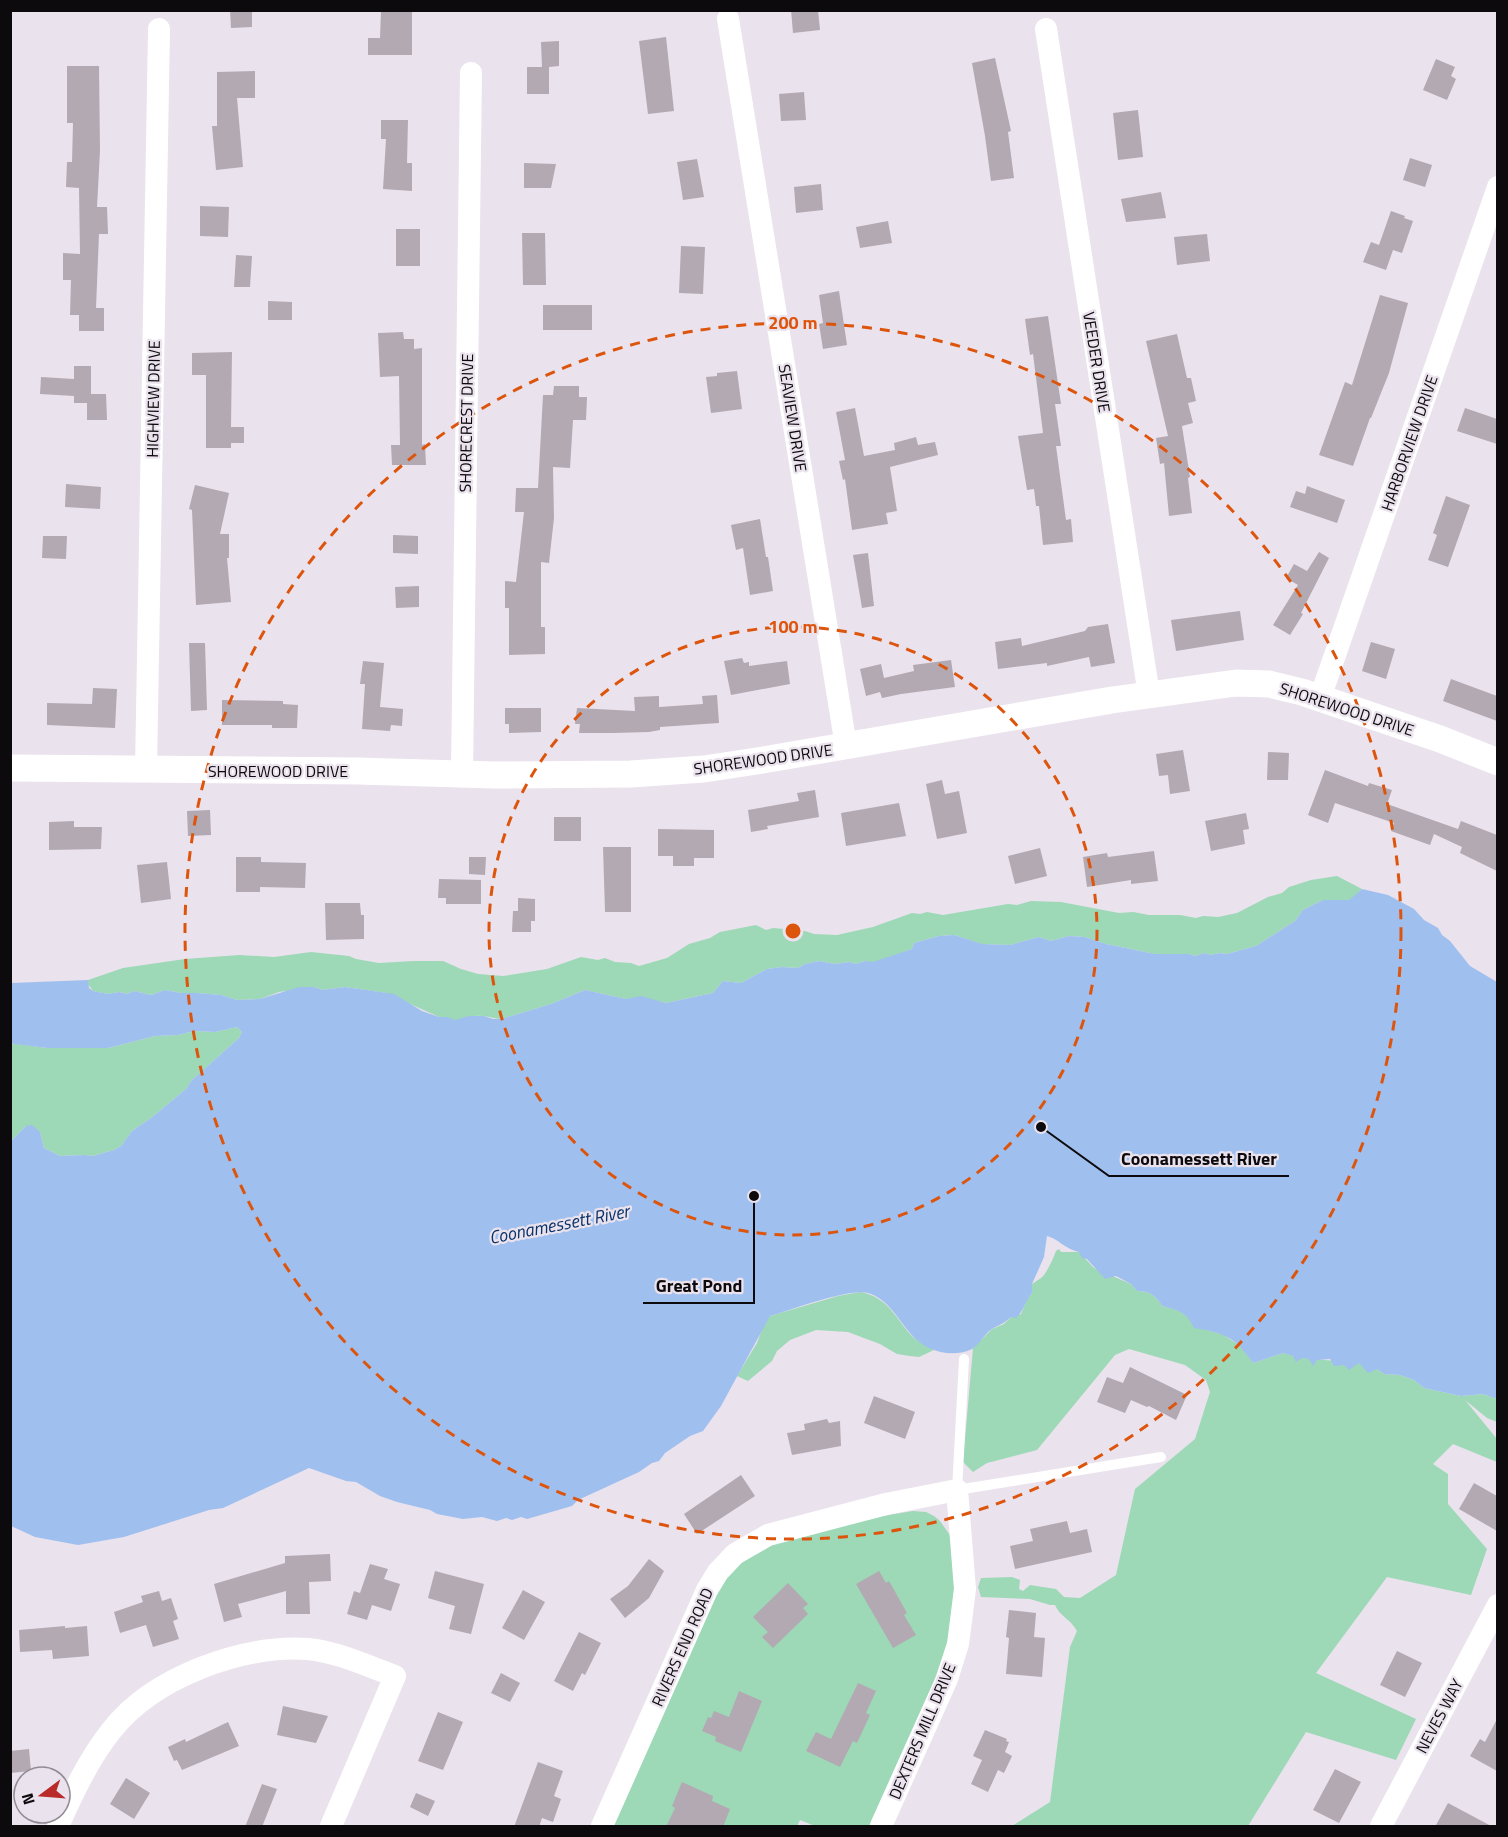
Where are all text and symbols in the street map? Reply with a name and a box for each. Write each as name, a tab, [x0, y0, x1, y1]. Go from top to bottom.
text: 200 m	[768, 309, 818, 336]
street label: VEEDER DRIVE	[1077, 310, 1117, 414]
street label: HIGHVIEW DRIVE	[140, 340, 166, 458]
street label: SHORECREST DRIVE	[453, 353, 479, 493]
street label: SEAVIEW DRIVE	[773, 362, 813, 474]
street label: HARBORVIEW DRIVE	[1374, 372, 1444, 514]
text: 100 m	[768, 613, 818, 640]
street label: SHOREWOOD DRIVE	[1277, 676, 1417, 742]
street label: SHOREWOOD DRIVE	[692, 737, 834, 781]
street label: SHOREWOOD DRIVE	[208, 759, 348, 783]
centre of rings	[783, 921, 803, 941]
callout: Coonamessett River	[1109, 1140, 1289, 1176]
text: Coonamessett River	[1121, 1145, 1277, 1172]
water label: Coonamessett River	[487, 1197, 633, 1251]
callout: Great Pond	[643, 1267, 754, 1303]
text: Great Pond	[656, 1272, 742, 1299]
street label: RIVERS END ROAD	[645, 1584, 719, 1710]
street label: DEXTERS MILL DRIVE	[882, 1659, 962, 1803]
street label: NEVES WAY	[1409, 1674, 1469, 1757]
north arrow	[12, 1765, 72, 1825]
text: N	[15, 1790, 41, 1808]

